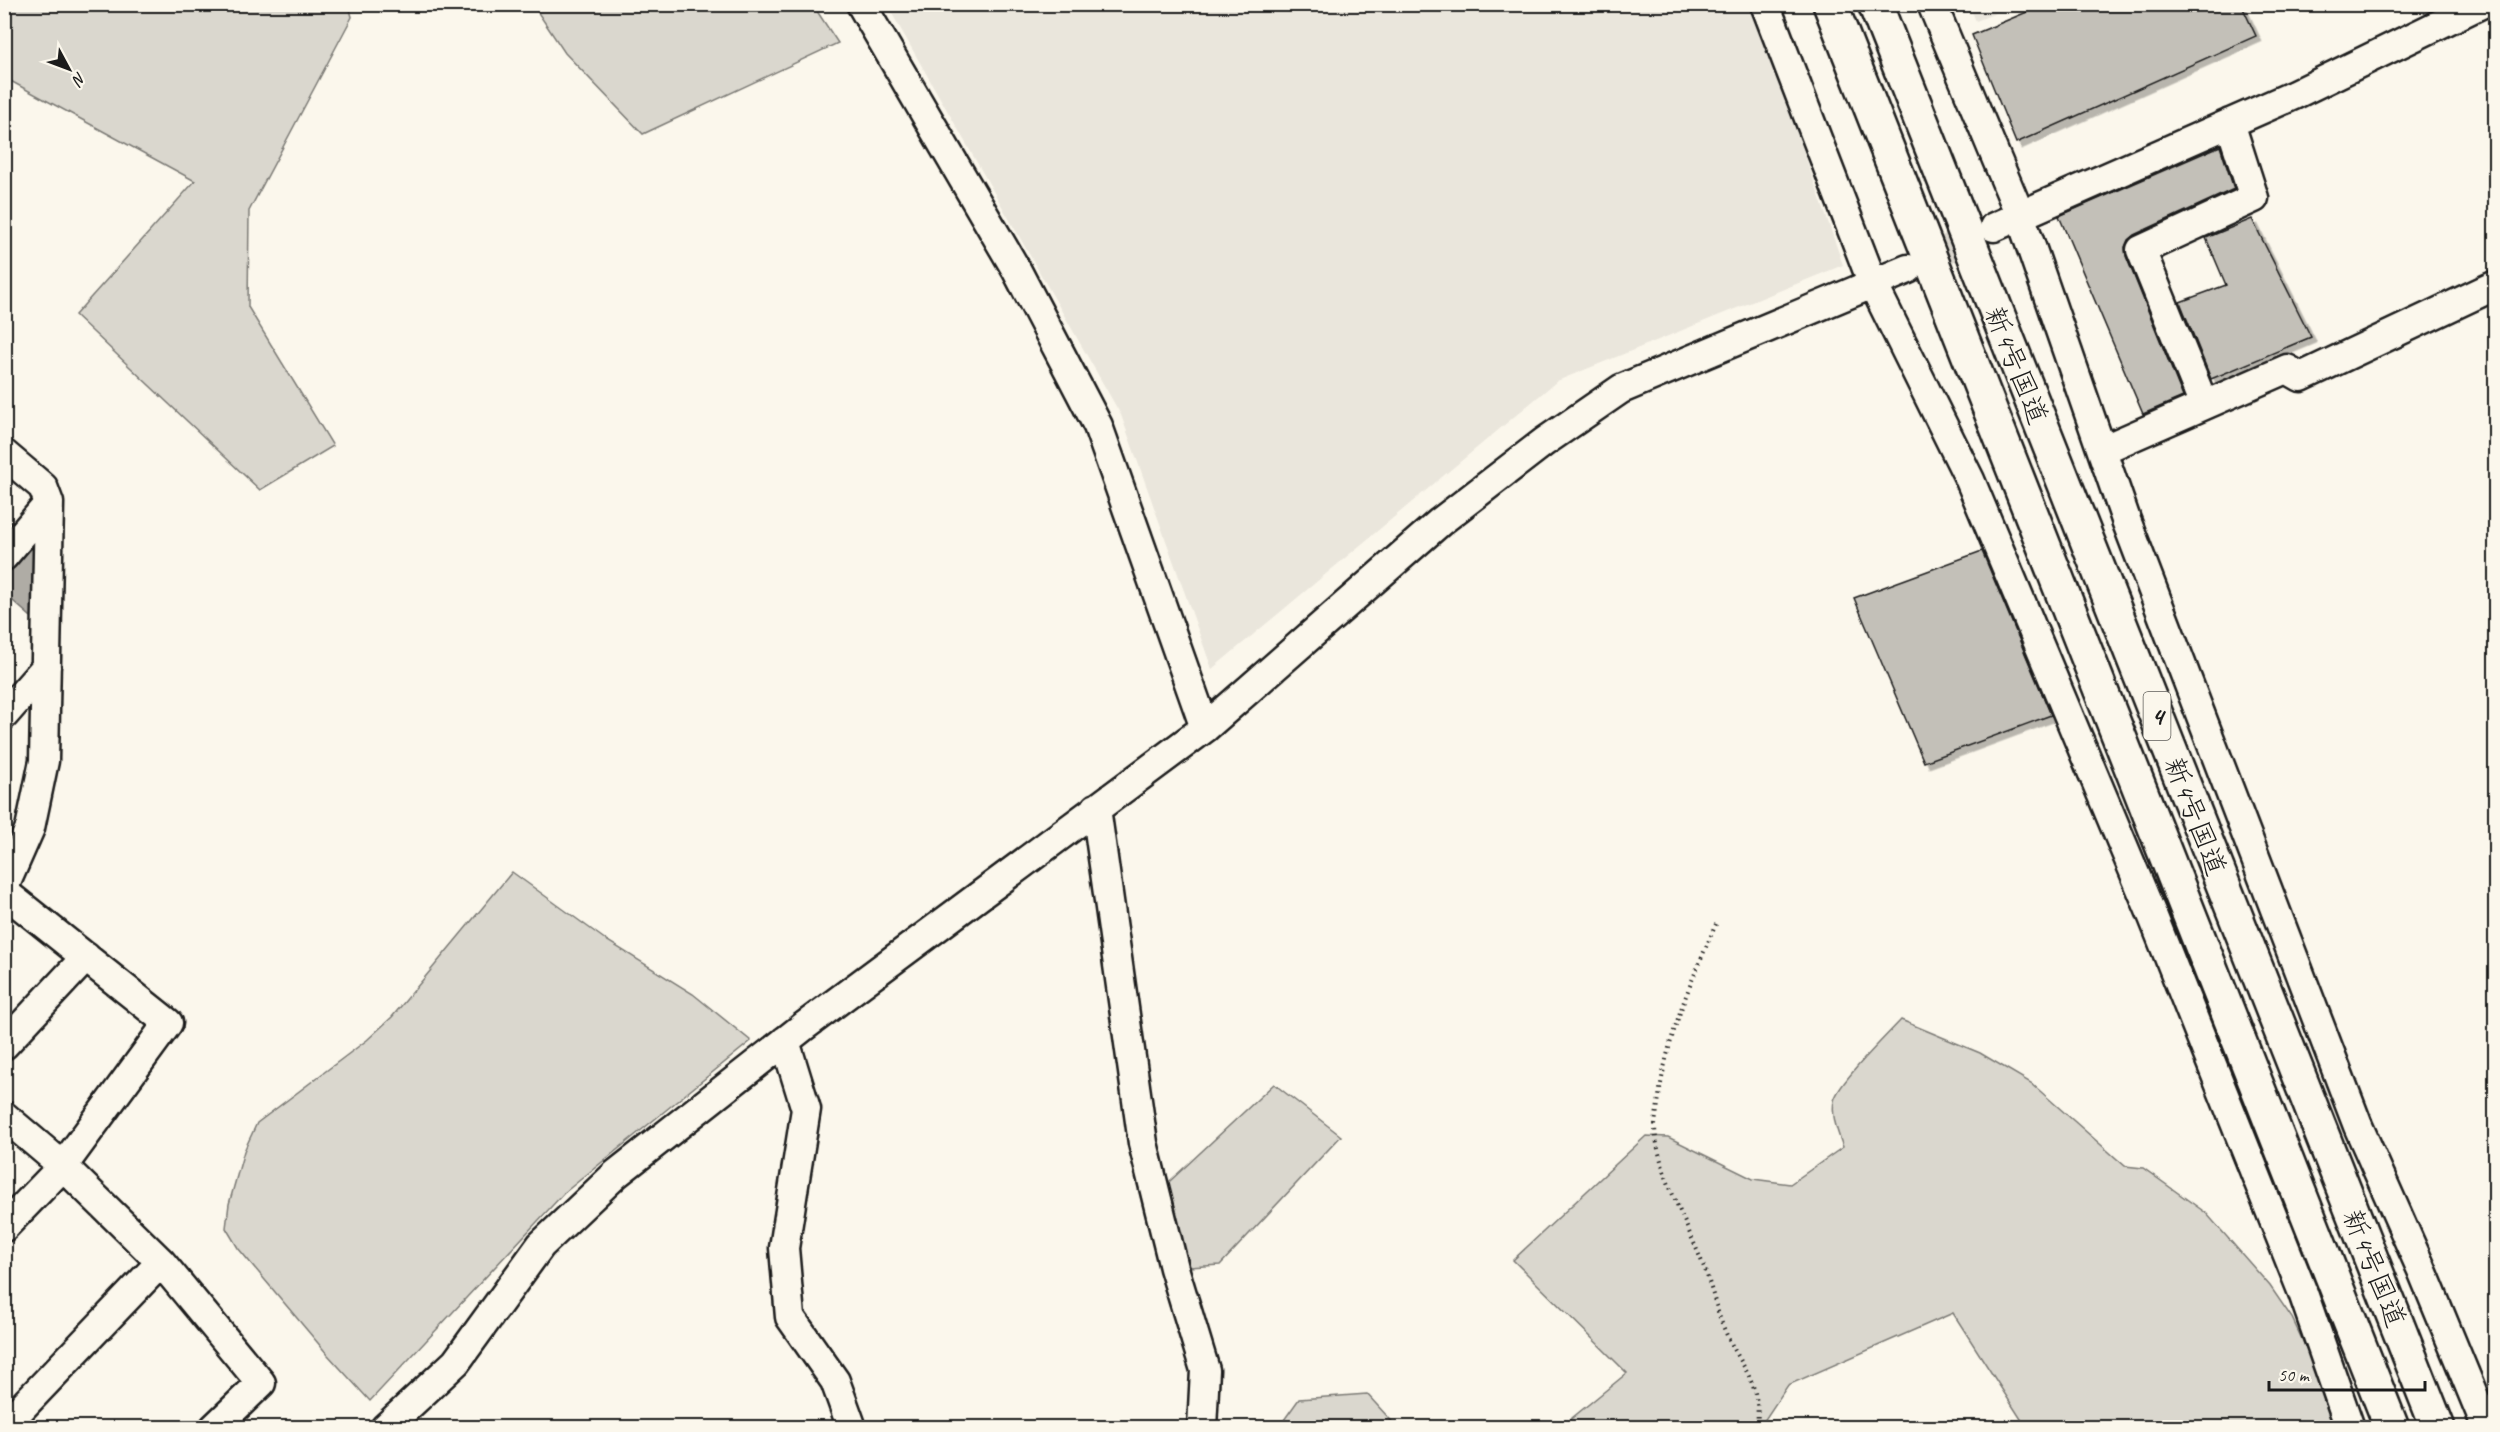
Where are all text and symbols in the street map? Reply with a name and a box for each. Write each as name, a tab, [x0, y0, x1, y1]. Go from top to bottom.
north arrow	[39, 39, 99, 99]
text: N	[67, 68, 90, 91]
street label: 新4号国道	[1977, 301, 2056, 430]
road number: 4	[2144, 692, 2170, 740]
street label: 新4号国道	[2157, 752, 2234, 881]
street label: 新4号国道	[2335, 1204, 2414, 1333]
scale bar	[2269, 1354, 2425, 1392]
text: 50 m	[2278, 1364, 2311, 1386]

